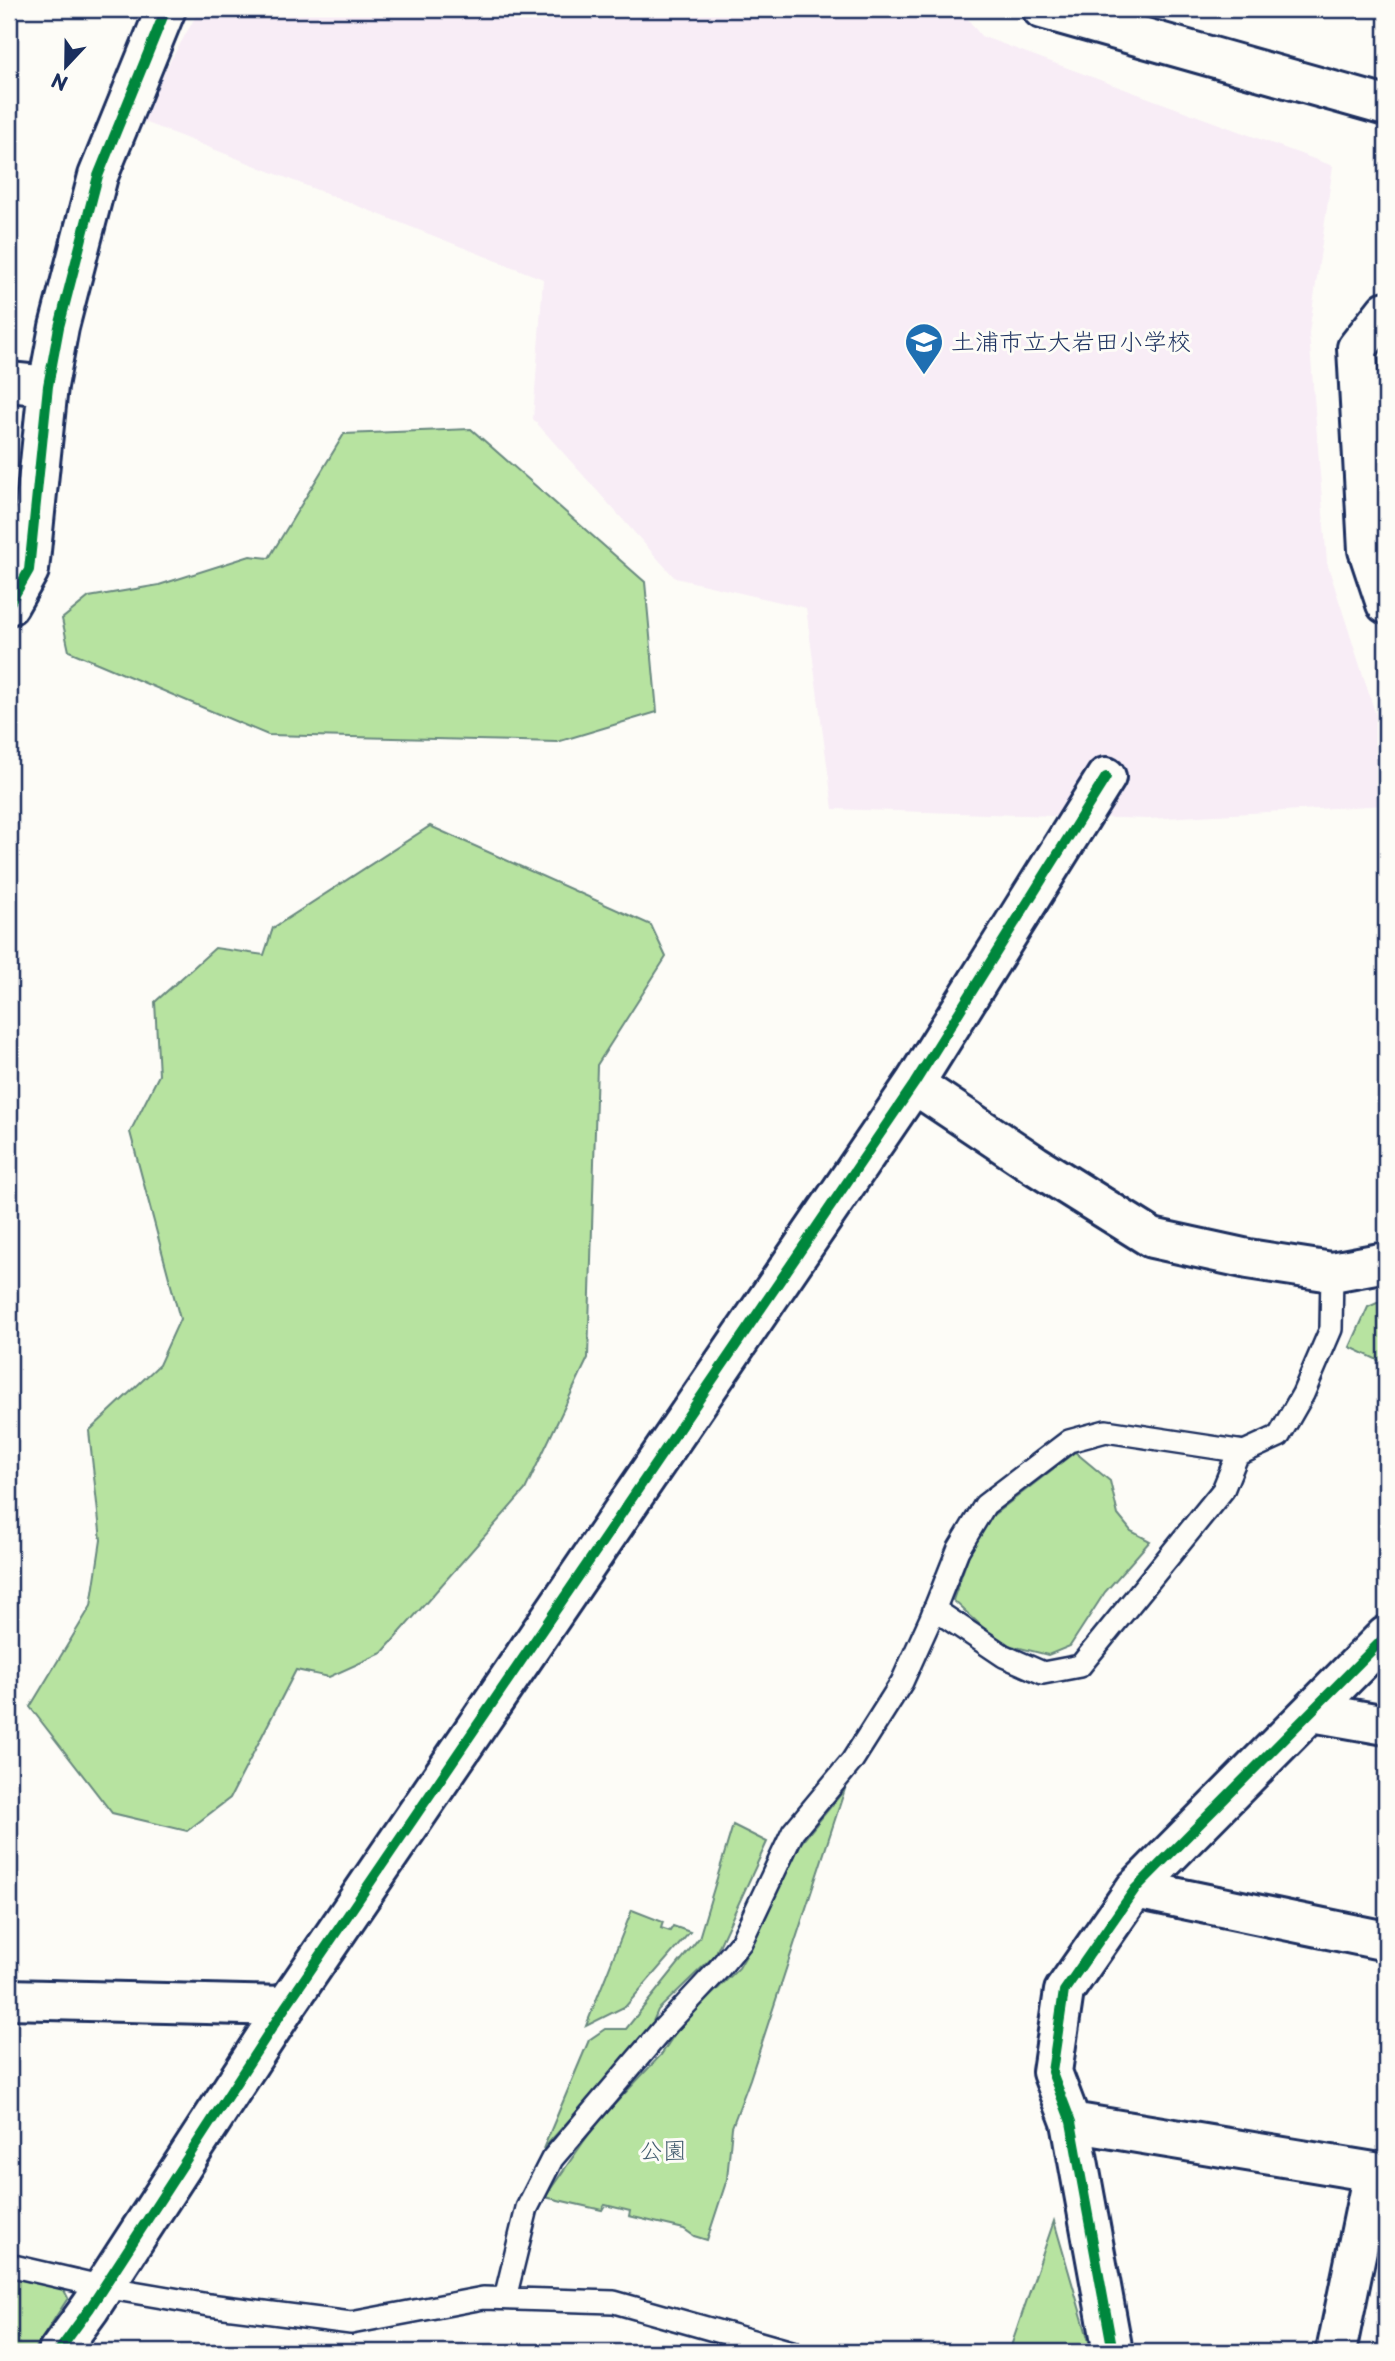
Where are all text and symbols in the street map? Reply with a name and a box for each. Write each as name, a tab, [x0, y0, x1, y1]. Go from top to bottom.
north arrow	[32, 32, 102, 102]
text: N	[47, 67, 71, 98]
school or university icon: 土浦市立大岩田小学校	[903, 321, 945, 376]
place label: 土浦市立大岩田小学校	[951, 322, 1191, 358]
park label: 公園	[639, 2131, 687, 2167]

